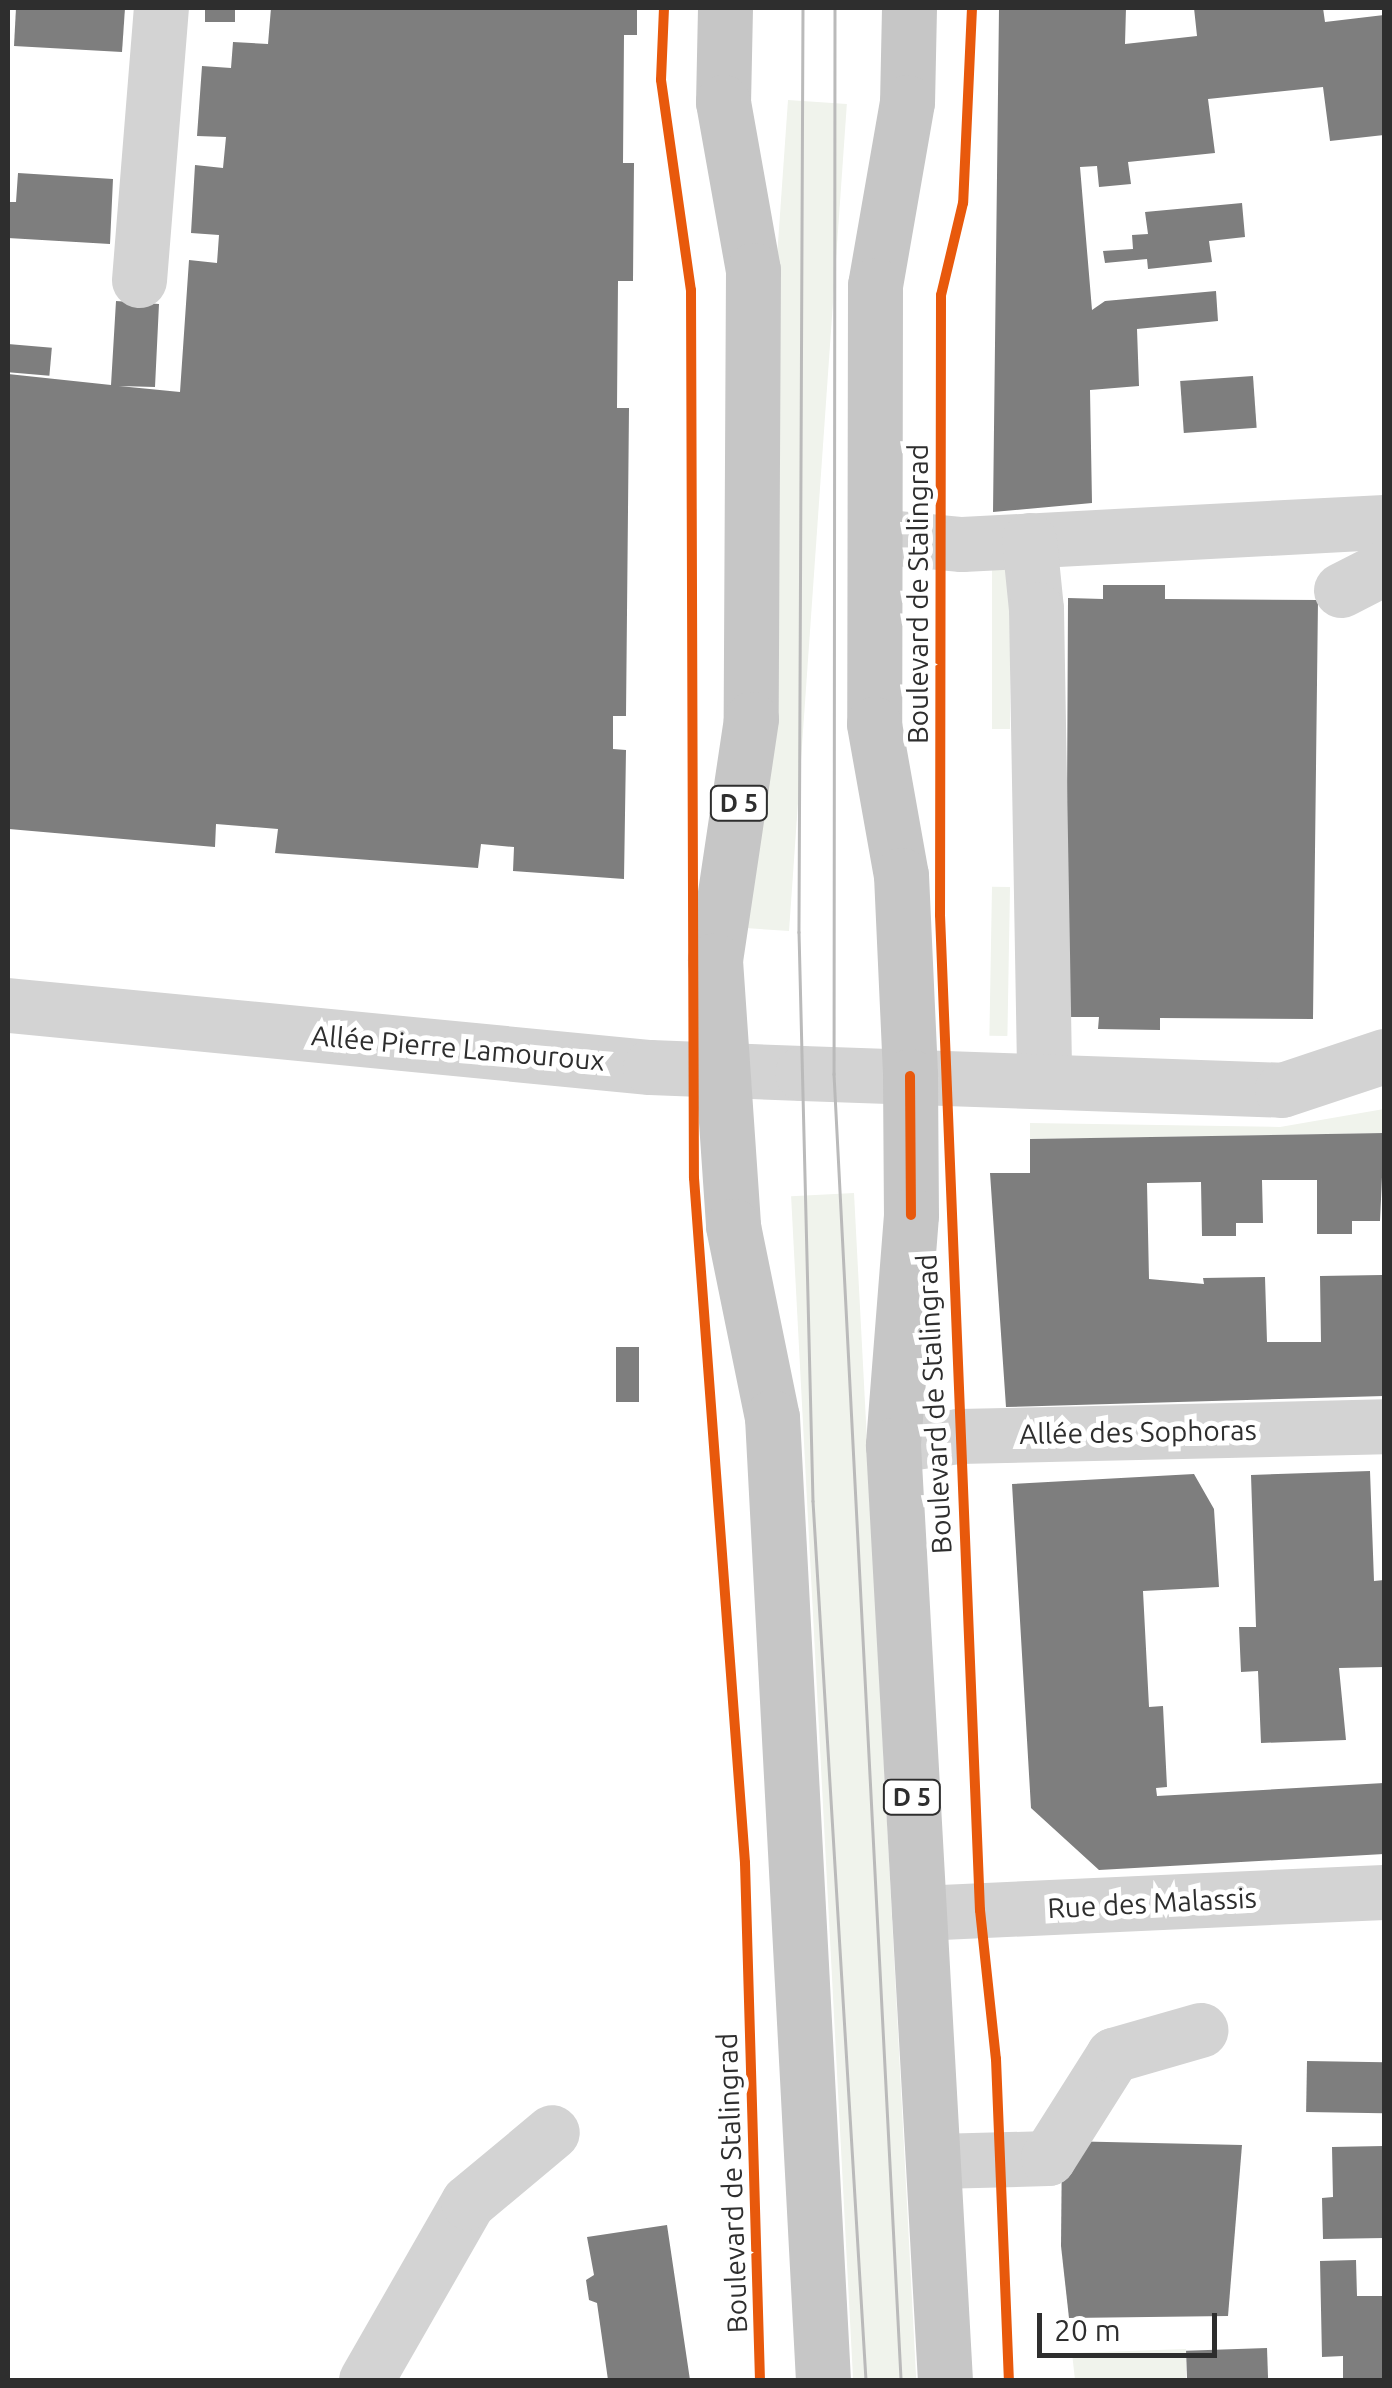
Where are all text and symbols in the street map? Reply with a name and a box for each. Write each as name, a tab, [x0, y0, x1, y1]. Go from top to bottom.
street label: Boulevard de Stalingrad	[901, 444, 935, 744]
road number: D 5	[709, 783, 769, 823]
street label: Allée Pierre Lamouroux	[310, 1018, 606, 1078]
street label: Boulevard de Stalingrad	[909, 1253, 959, 1555]
street label: Allée des Sophoras	[1019, 1413, 1257, 1451]
road number: D 5	[882, 1777, 942, 1817]
street label: Rue des Malassis	[1047, 1881, 1257, 1925]
street label: Boulevard de Stalingrad	[710, 2032, 754, 2334]
scale bar	[1042, 2293, 1222, 2355]
text: 20 m	[1054, 2313, 1121, 2347]

